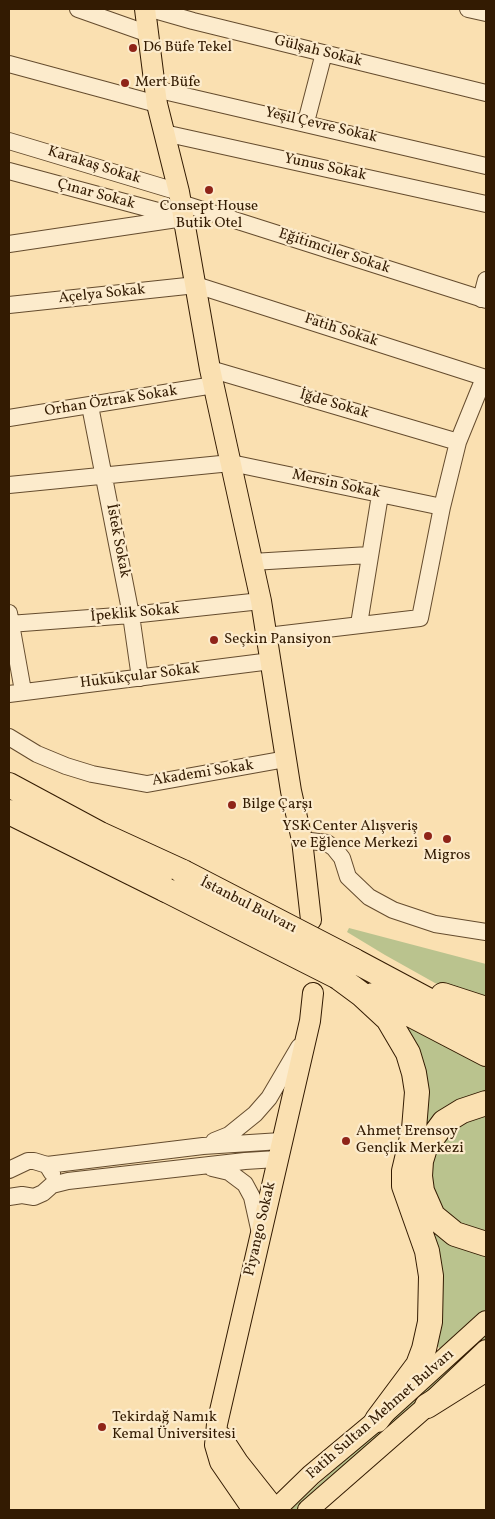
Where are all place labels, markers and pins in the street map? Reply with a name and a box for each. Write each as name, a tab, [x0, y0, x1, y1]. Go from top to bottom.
place label: D6 Büfe Tekel	[143, 39, 232, 57]
marker: D6 Büfe Tekel	[127, 42, 139, 54]
place label: Mert Büfe	[135, 74, 200, 92]
marker: Mert Büfe	[119, 77, 131, 89]
marker: Consept House Butik Otel	[203, 184, 215, 196]
place label: Consept House Butik Otel	[160, 198, 258, 233]
place label: Seçkin Pansiyon	[224, 631, 331, 649]
marker: Seçkin Pansiyon	[208, 634, 220, 646]
place label: Bilge Çarşı	[242, 796, 313, 814]
marker: Bilge Çarşı	[226, 799, 238, 811]
place label: YSK Center Alışveriş ve Eğlence Merkezi	[282, 818, 418, 853]
marker: YSK Center Alışveriş ve Eğlence Merkezi	[422, 830, 434, 842]
marker: Migros	[441, 833, 453, 845]
place label: Migros	[424, 847, 470, 865]
place label: Ahmet Erensoy Gençlik Merkezi	[356, 1123, 464, 1158]
marker: Ahmet Erensoy Gençlik Merkezi	[340, 1135, 352, 1147]
place label: Tekirdağ Namık Kemal Üniversitesi	[112, 1409, 236, 1444]
marker: Tekirdağ Namık Kemal Üniversitesi	[96, 1421, 108, 1433]

